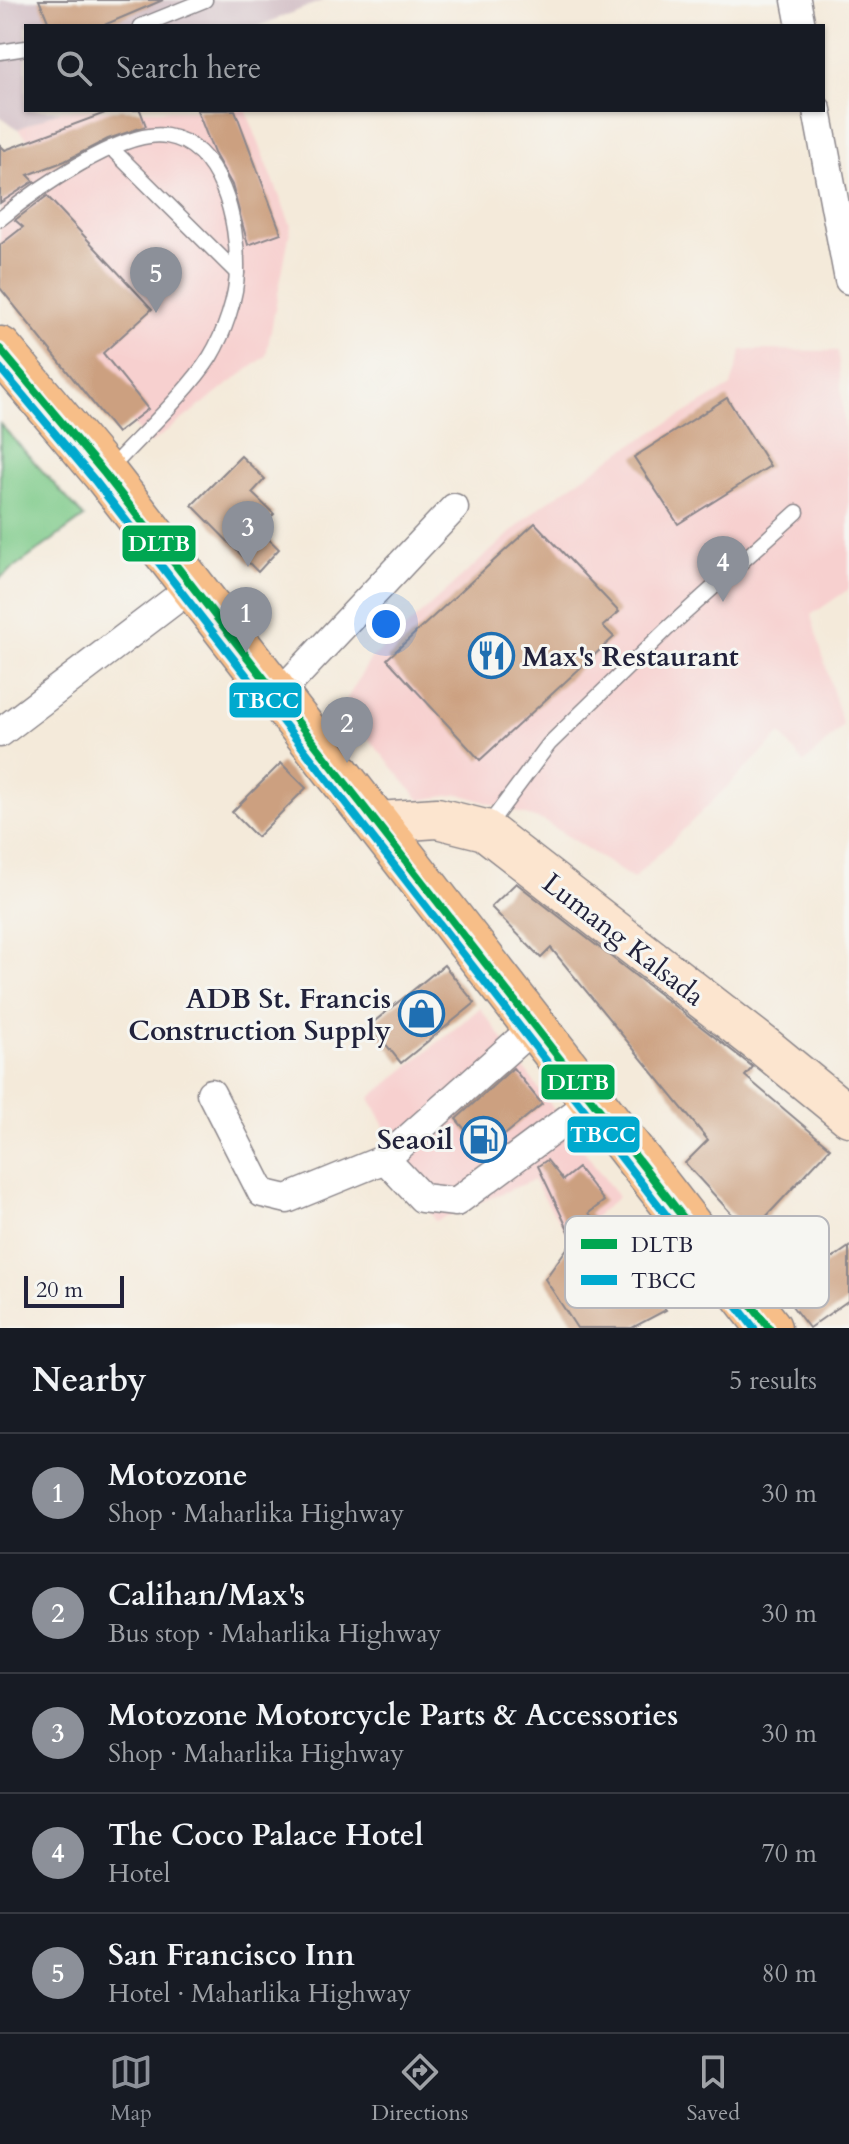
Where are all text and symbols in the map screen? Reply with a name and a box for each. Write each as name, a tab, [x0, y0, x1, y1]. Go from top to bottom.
search box	[24, 24, 825, 112]
icon: search	[52, 46, 96, 90]
text: Search here	[116, 48, 261, 89]
pin: 5	[130, 247, 182, 313]
pin: 3	[222, 501, 274, 567]
line badge: DLTB	[121, 524, 197, 563]
text: DLTB	[128, 529, 190, 559]
pin: 4	[697, 536, 749, 602]
pin: 1	[220, 587, 272, 653]
your location	[366, 604, 406, 644]
restaurant icon: Max's Restaurant	[467, 632, 515, 680]
place label: Max's Restaurant	[522, 638, 739, 676]
line badge: TBCC	[228, 681, 303, 719]
text: TBCC	[233, 686, 299, 716]
pin: 2	[321, 697, 373, 763]
street label: Lumang Kalsada	[535, 865, 712, 1015]
place label: ADB St. Francis Construction Supply	[128, 980, 391, 1050]
shop icon: ADB St. Francis Construction Supply	[398, 990, 446, 1038]
line badge: DLTB	[540, 1063, 616, 1101]
text: DLTB	[547, 1068, 609, 1098]
fuel station icon: Seaoil	[460, 1115, 508, 1163]
line badge: TBCC	[566, 1115, 641, 1154]
text: TBCC	[570, 1120, 636, 1150]
place label: Seaoil	[377, 1121, 453, 1159]
legend	[565, 1216, 829, 1308]
text: DLTB	[631, 1230, 693, 1260]
text: TBCC	[631, 1266, 696, 1296]
scale bar	[24, 1272, 124, 1308]
text: 20 m	[36, 1275, 83, 1305]
text: Nearby	[32, 1357, 147, 1403]
text: 5 results	[729, 1363, 817, 1398]
text: Motozone	[108, 1455, 248, 1496]
text: 1	[51, 1476, 65, 1511]
text: 30 m	[761, 1476, 817, 1511]
text: Shop · Maharlika Highway	[108, 1496, 404, 1531]
text: Calihan/Max's	[108, 1575, 305, 1616]
text: 2	[51, 1596, 65, 1631]
text: 30 m	[761, 1596, 817, 1631]
text: Bus stop · Maharlika Highway	[108, 1616, 441, 1651]
text: Motozone Motorcycle Parts & Accessories	[108, 1695, 678, 1736]
text: 3	[51, 1716, 65, 1751]
text: 30 m	[761, 1716, 817, 1751]
text: Shop · Maharlika Highway	[108, 1736, 404, 1771]
text: The Coco Palace Hotel	[108, 1815, 423, 1856]
text: 4	[51, 1836, 65, 1871]
text: 70 m	[761, 1836, 817, 1871]
text: Hotel	[108, 1856, 170, 1891]
text: San Francisco Inn	[108, 1935, 355, 1976]
text: 5	[51, 1956, 65, 1991]
text: 80 m	[761, 1956, 817, 1991]
text: Hotel · Maharlika Highway	[108, 1976, 411, 2011]
tab: Map	[109, 2050, 153, 2128]
tab: Directions	[371, 2050, 468, 2128]
tab: Saved	[687, 2050, 740, 2128]

